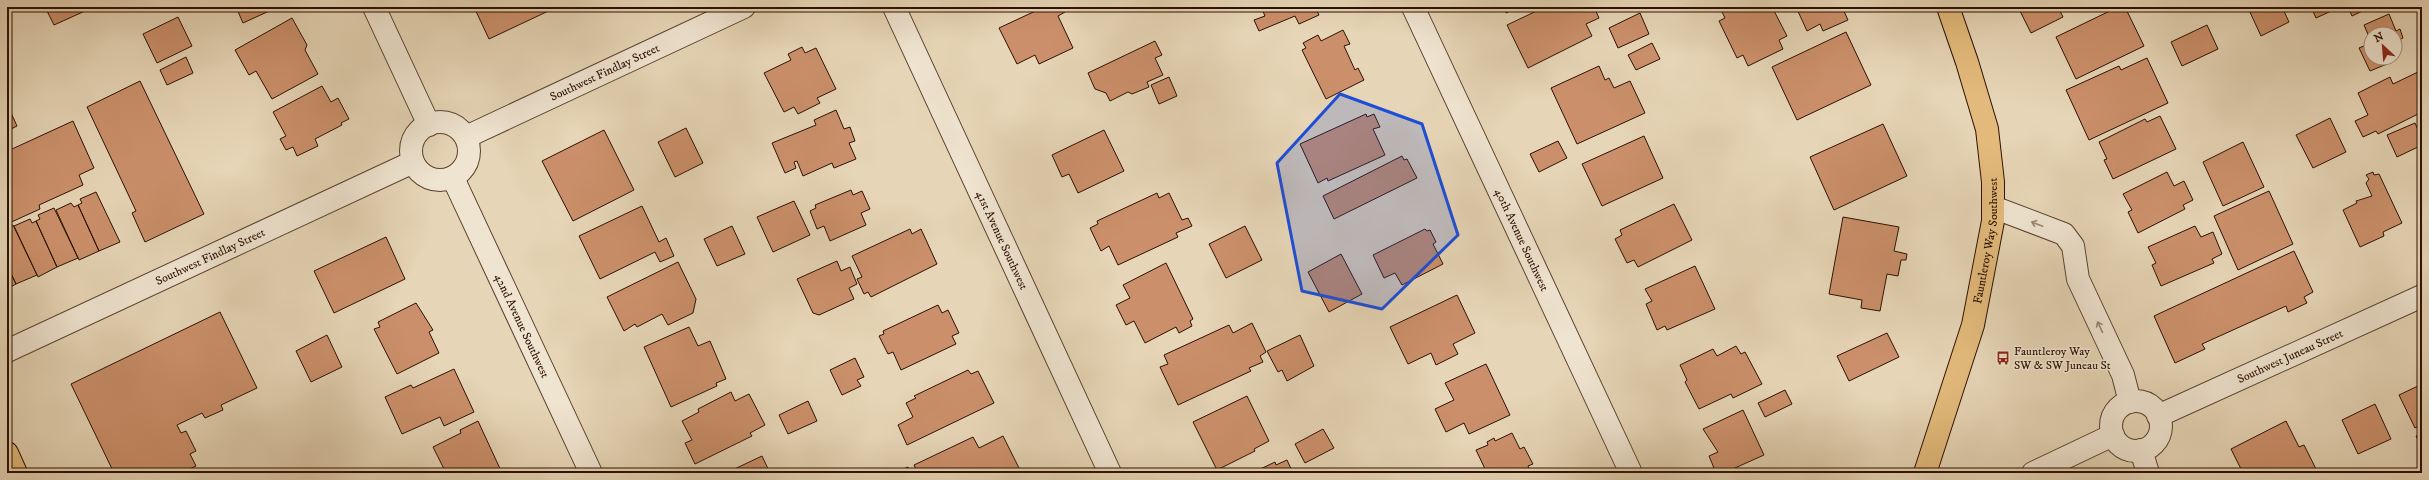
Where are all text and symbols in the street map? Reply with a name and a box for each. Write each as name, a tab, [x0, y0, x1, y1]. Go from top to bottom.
north arrow	[2363, 26, 2403, 66]
text: N	[2372, 30, 2386, 46]
street label: Southwest Findlay Street	[548, 41, 662, 105]
street label: Fauntleroy Way Southwest	[1970, 177, 2001, 305]
street label: 40th Avenue Southwest	[1491, 186, 1552, 294]
street label: 41st Avenue Southwest	[972, 188, 1031, 292]
one-way arrow	[2031, 220, 2043, 227]
street label: Southwest Findlay Street	[153, 225, 268, 289]
street label: 42nd Avenue Southwest	[491, 271, 552, 381]
one-way arrow	[2096, 321, 2103, 333]
street label: Southwest Juneau Street	[2235, 326, 2346, 387]
place label: Fauntleroy Way SW & SW Juneau St	[2014, 344, 2111, 373]
bus stop icon: Fauntleroy Way SW & SW Juneau St	[1995, 350, 2011, 366]

